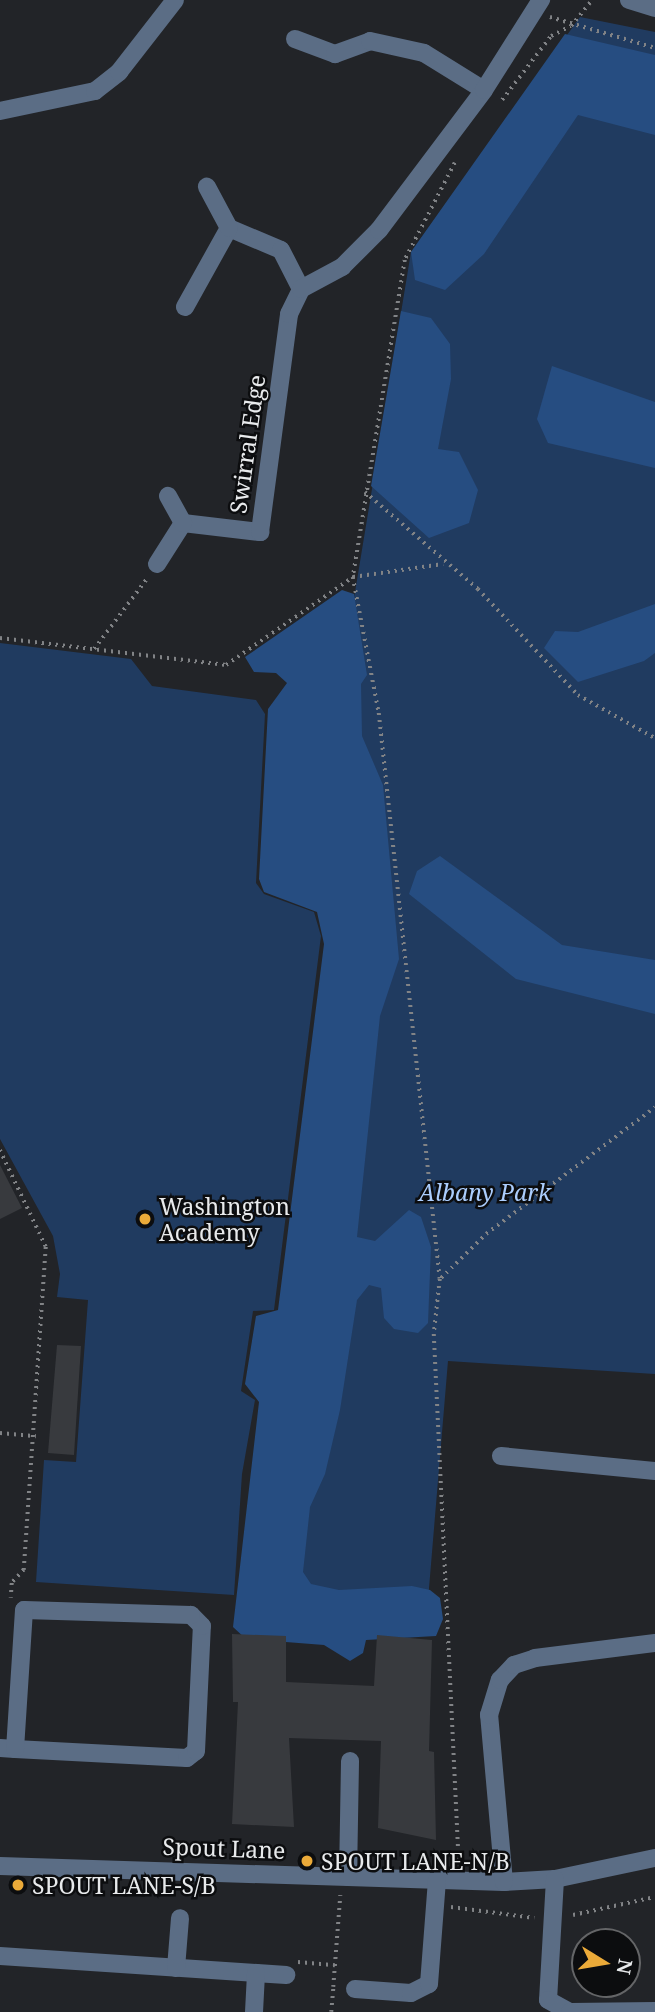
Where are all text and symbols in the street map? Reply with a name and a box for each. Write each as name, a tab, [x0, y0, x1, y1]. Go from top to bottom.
street label: Swirral Edge	[224, 373, 270, 515]
park label: Albany Park	[419, 1178, 551, 1206]
place label: Washington Academy	[159, 1192, 290, 1246]
marker: Washington Academy	[137, 1211, 153, 1227]
street label: Spout Lane	[162, 1832, 286, 1864]
place label: SPOUT LANE-N/B	[321, 1847, 510, 1875]
marker: SPOUT LANE-N/B	[299, 1853, 315, 1869]
place label: SPOUT LANE-S/B	[32, 1871, 216, 1899]
marker: SPOUT LANE-S/B	[10, 1877, 26, 1893]
north arrow	[571, 1928, 641, 1998]
text: N	[610, 1957, 639, 1976]

